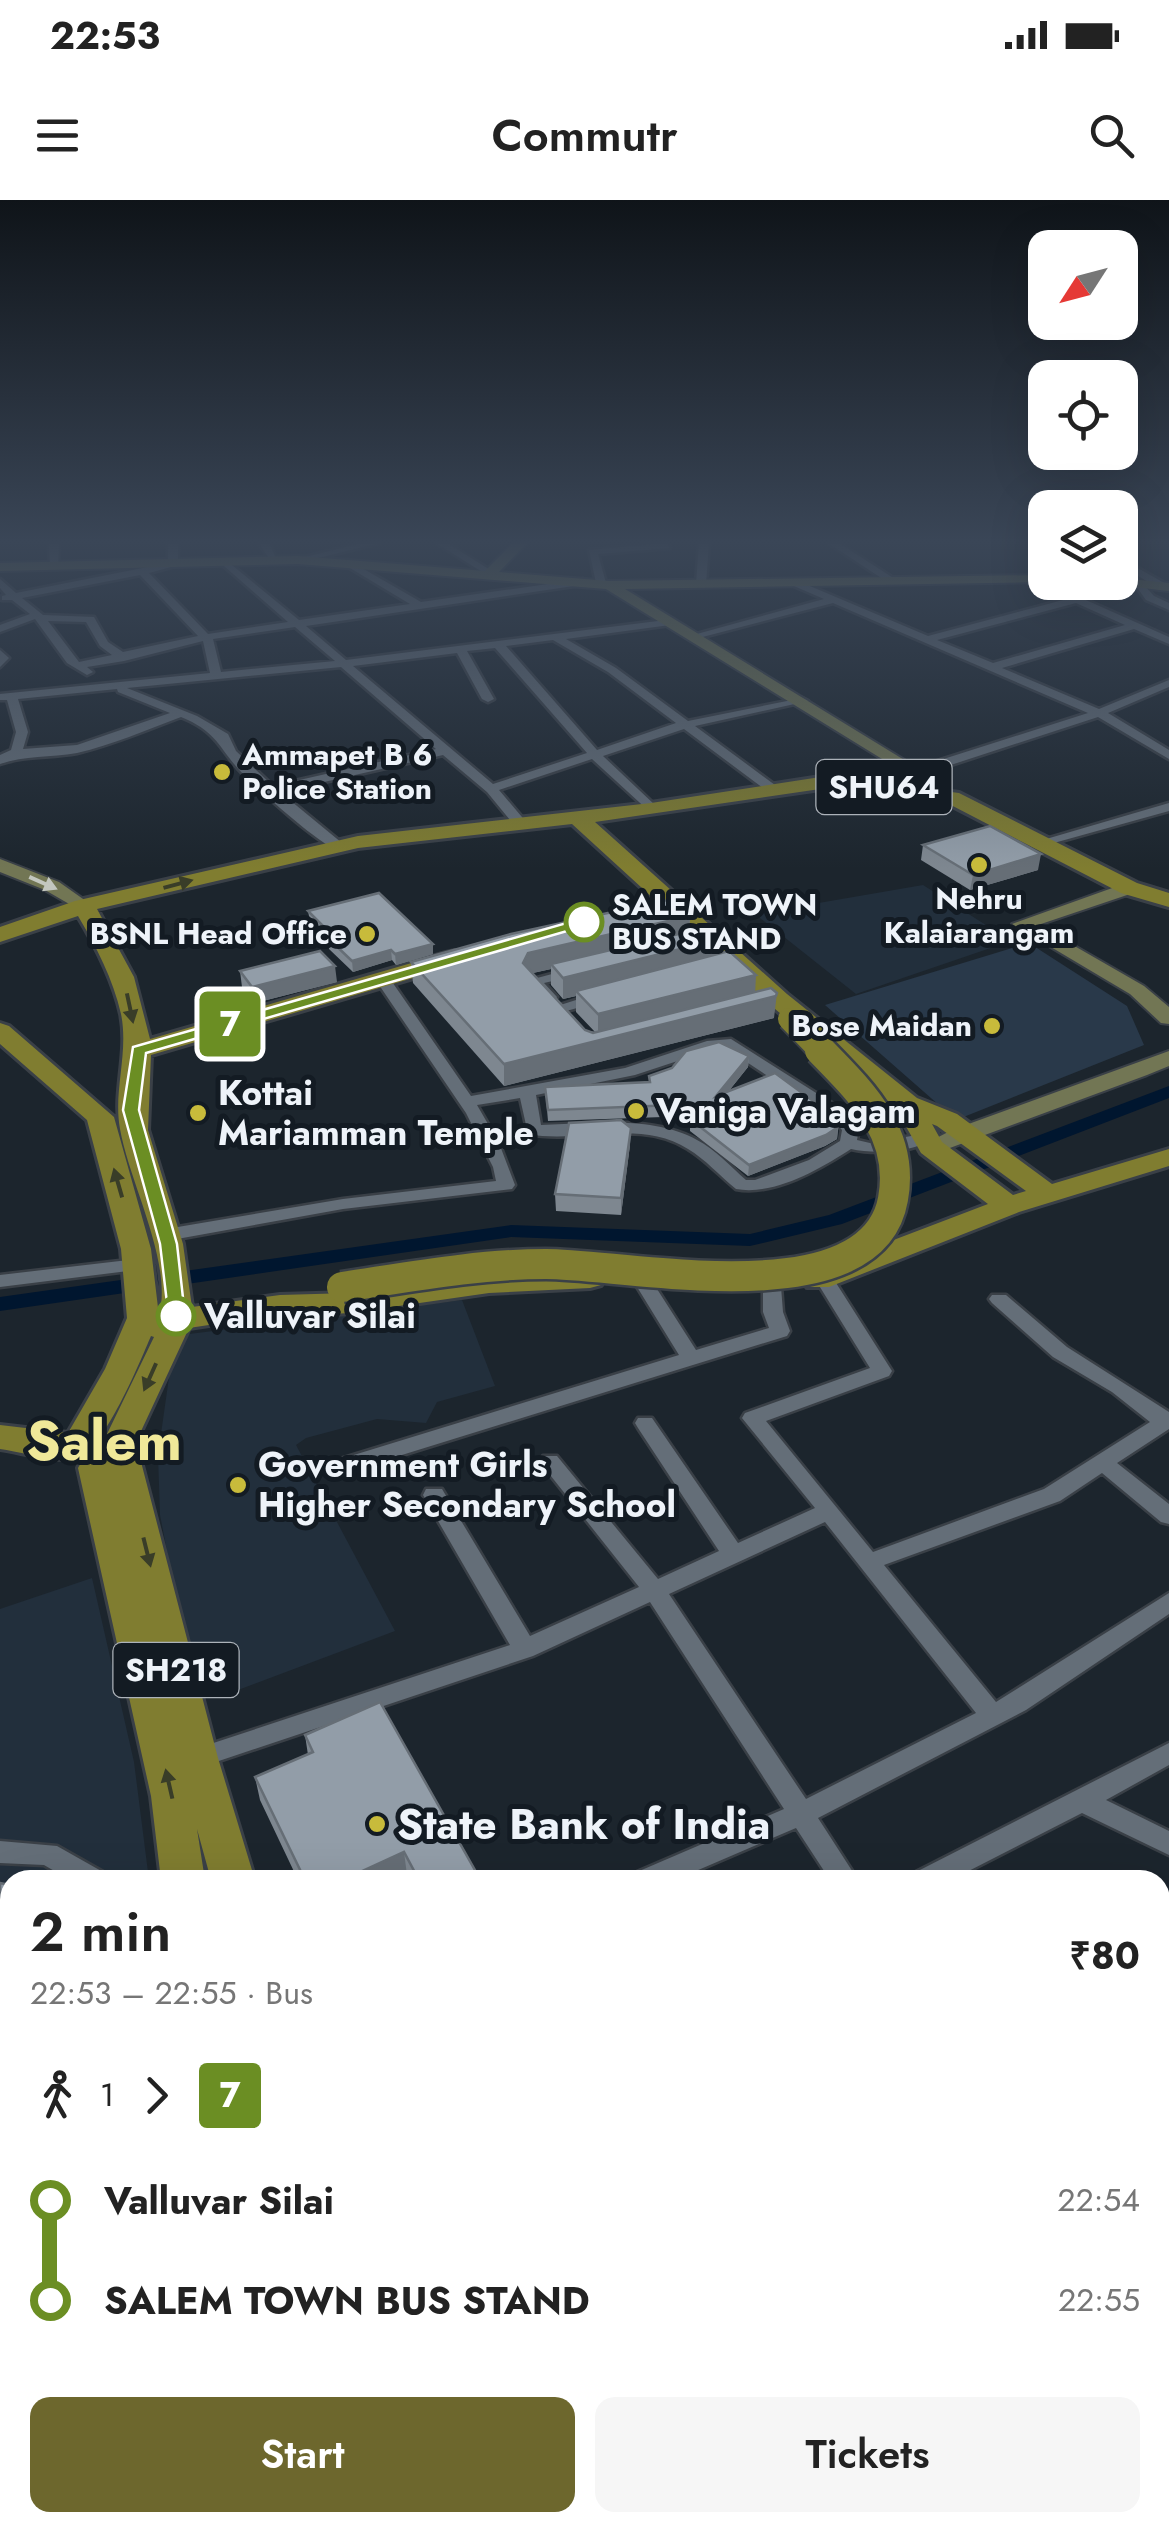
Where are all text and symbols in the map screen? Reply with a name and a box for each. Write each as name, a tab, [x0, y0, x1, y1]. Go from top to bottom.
text: 22:53	[50, 8, 160, 63]
text: Commutr	[492, 103, 677, 168]
icon: menu	[30, 108, 85, 163]
icon: search	[1084, 108, 1139, 163]
north arrow	[1028, 230, 1138, 340]
map controls	[1028, 230, 1138, 600]
button: locate	[1028, 360, 1138, 470]
button: layers	[1028, 490, 1138, 600]
place label: Ammapet B 6 Police Station	[241, 733, 433, 810]
road number: SHU64	[816, 760, 952, 814]
marker: Ammapet B 6 Police Station	[211, 761, 233, 783]
marker: Nehru Kalaiarangam	[968, 854, 990, 876]
one-way arrow	[28, 875, 58, 891]
one-way arrow	[163, 875, 194, 891]
place label: Nehru Kalaiarangam	[884, 877, 1074, 954]
place label: SALEM TOWN BUS STAND	[612, 883, 817, 960]
marker: SALEM TOWN BUS STAND	[565, 903, 603, 941]
place label: BSNL Head Office	[90, 912, 347, 955]
marker: BSNL Head Office	[356, 923, 378, 945]
line badge: 7	[198, 992, 262, 1056]
one-way arrow	[123, 993, 139, 1024]
text: 7	[219, 999, 241, 1049]
place label: Bose Maidan	[791, 1004, 972, 1047]
marker: Bose Maidan	[981, 1015, 1003, 1037]
place label: Kottai Mariamman Temple	[218, 1068, 534, 1158]
place label: Vaniga Valagam	[655, 1086, 916, 1136]
marker: Vaniga Valagam	[625, 1100, 647, 1122]
marker: Kottai Mariamman Temple	[187, 1102, 209, 1124]
one-way arrow	[110, 1167, 125, 1198]
place label: Valluvar Silai	[203, 1291, 416, 1341]
marker: Valluvar Silai	[157, 1297, 195, 1335]
one-way arrow	[142, 1362, 158, 1392]
district label: Salem	[26, 1401, 182, 1481]
place label: Government Girls Higher Secondary School	[258, 1440, 676, 1530]
marker: Government Girls Higher Secondary School	[227, 1474, 249, 1496]
one-way arrow	[140, 1537, 155, 1568]
road number: SH218	[114, 1643, 238, 1697]
one-way arrow	[161, 1768, 176, 1799]
place label: State Bank of India	[397, 1794, 770, 1855]
marker: State Bank of India	[366, 1813, 388, 1835]
text: 2 min	[30, 1892, 171, 1972]
text: ₹80	[1069, 1928, 1140, 1983]
text: 22:53 – 22:55 · Bus	[30, 1970, 313, 2016]
icon: walk	[30, 2068, 85, 2123]
icon: forward	[129, 2068, 184, 2123]
text: 7	[219, 2070, 241, 2120]
text: 1	[100, 2072, 114, 2118]
text: Valluvar Silai	[104, 2173, 334, 2228]
text: 22:54	[1057, 2177, 1140, 2223]
text: SALEM TOWN BUS STAND	[104, 2273, 590, 2328]
text: 22:55	[1058, 2277, 1140, 2323]
button: Start	[30, 2397, 575, 2512]
button: Tickets	[595, 2397, 1140, 2512]

